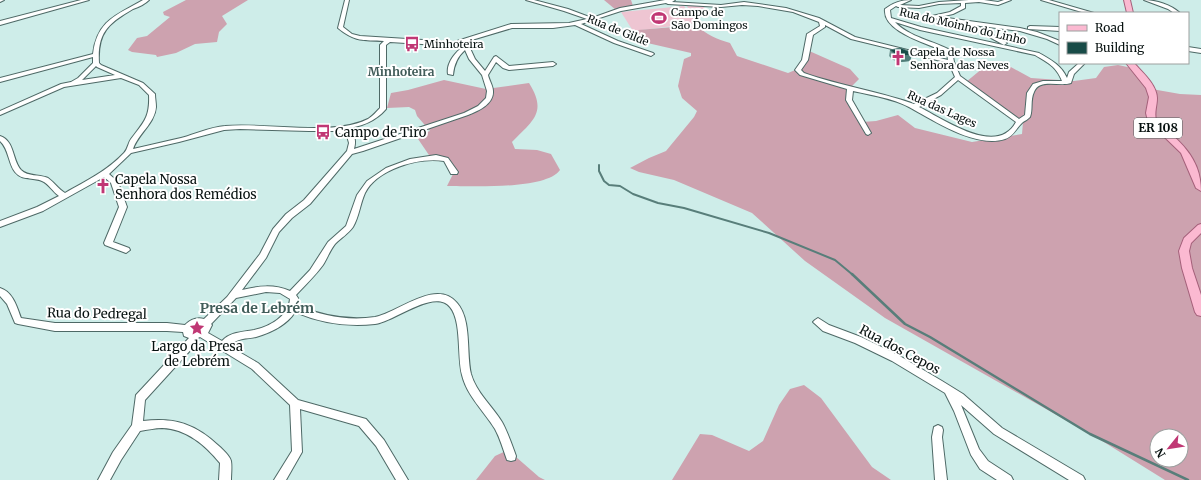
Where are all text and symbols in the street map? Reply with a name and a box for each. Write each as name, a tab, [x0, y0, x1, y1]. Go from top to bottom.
place label: Campo de São Domingos	[671, 5, 748, 32]
street label: Rua do Moinho do Linho	[898, 5, 1028, 48]
sports icon: Campo de São Domingos	[650, 9, 668, 27]
street label: Rua de Gilde	[585, 11, 651, 49]
legend	[1059, 12, 1189, 64]
text: Road	[1095, 20, 1124, 35]
bus stop icon: Minhoteira	[403, 35, 421, 53]
place label: Minhoteira	[424, 37, 484, 51]
text: Building	[1095, 40, 1145, 55]
place label: Capela de Nossa Senhora das Neves	[910, 45, 1009, 72]
church icon: Capela de Nossa Senhora das Neves	[889, 49, 907, 67]
district label: Minhoteira	[368, 64, 435, 79]
street label: Rua das Lages	[905, 87, 979, 131]
road number: ER 108	[1134, 118, 1182, 138]
bus stop icon: Campo de Tiro	[314, 123, 332, 141]
place label: Campo de Tiro	[335, 124, 427, 141]
place label: Capela Nossa Senhora dos Remédios	[115, 171, 257, 203]
church icon: Capela Nossa Senhora dos Remédios	[94, 177, 112, 195]
district label: Presa de Lebrém	[200, 299, 314, 317]
street label: Rua do Pedregal	[47, 304, 147, 323]
place icon: Largo da Presa de Lebrém	[188, 319, 206, 337]
street label: Rua dos Cepos	[856, 321, 943, 378]
place label: Largo da Presa de Lebrém	[151, 338, 243, 370]
north arrow	[1149, 428, 1189, 468]
text: N	[1152, 445, 1169, 460]

